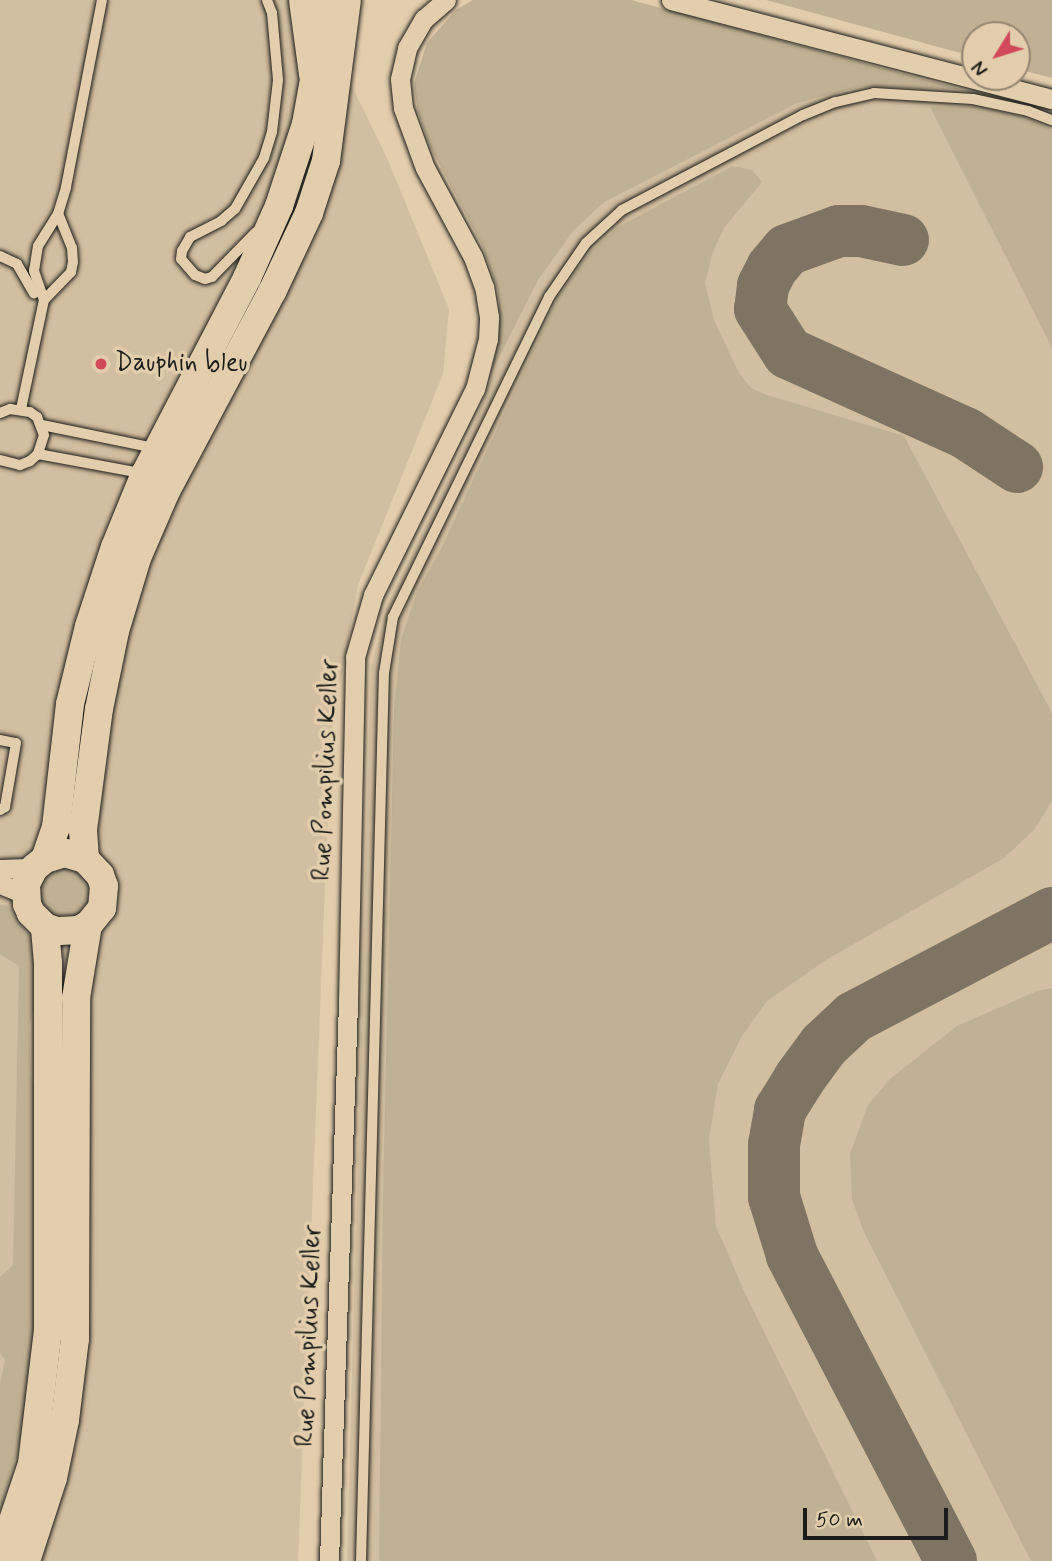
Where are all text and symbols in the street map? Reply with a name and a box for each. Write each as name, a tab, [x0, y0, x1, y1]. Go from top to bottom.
north arrow	[961, 21, 1031, 91]
text: N	[967, 55, 994, 81]
place label: Dauphin bleu	[115, 348, 246, 380]
marker: Dauphin bleu	[93, 356, 109, 372]
street label: Rue Pompilius Keller	[308, 658, 346, 882]
street label: Rue Pompilius Keller	[291, 1224, 329, 1448]
scale bar	[807, 1494, 952, 1538]
text: 50 m	[816, 1506, 863, 1534]

